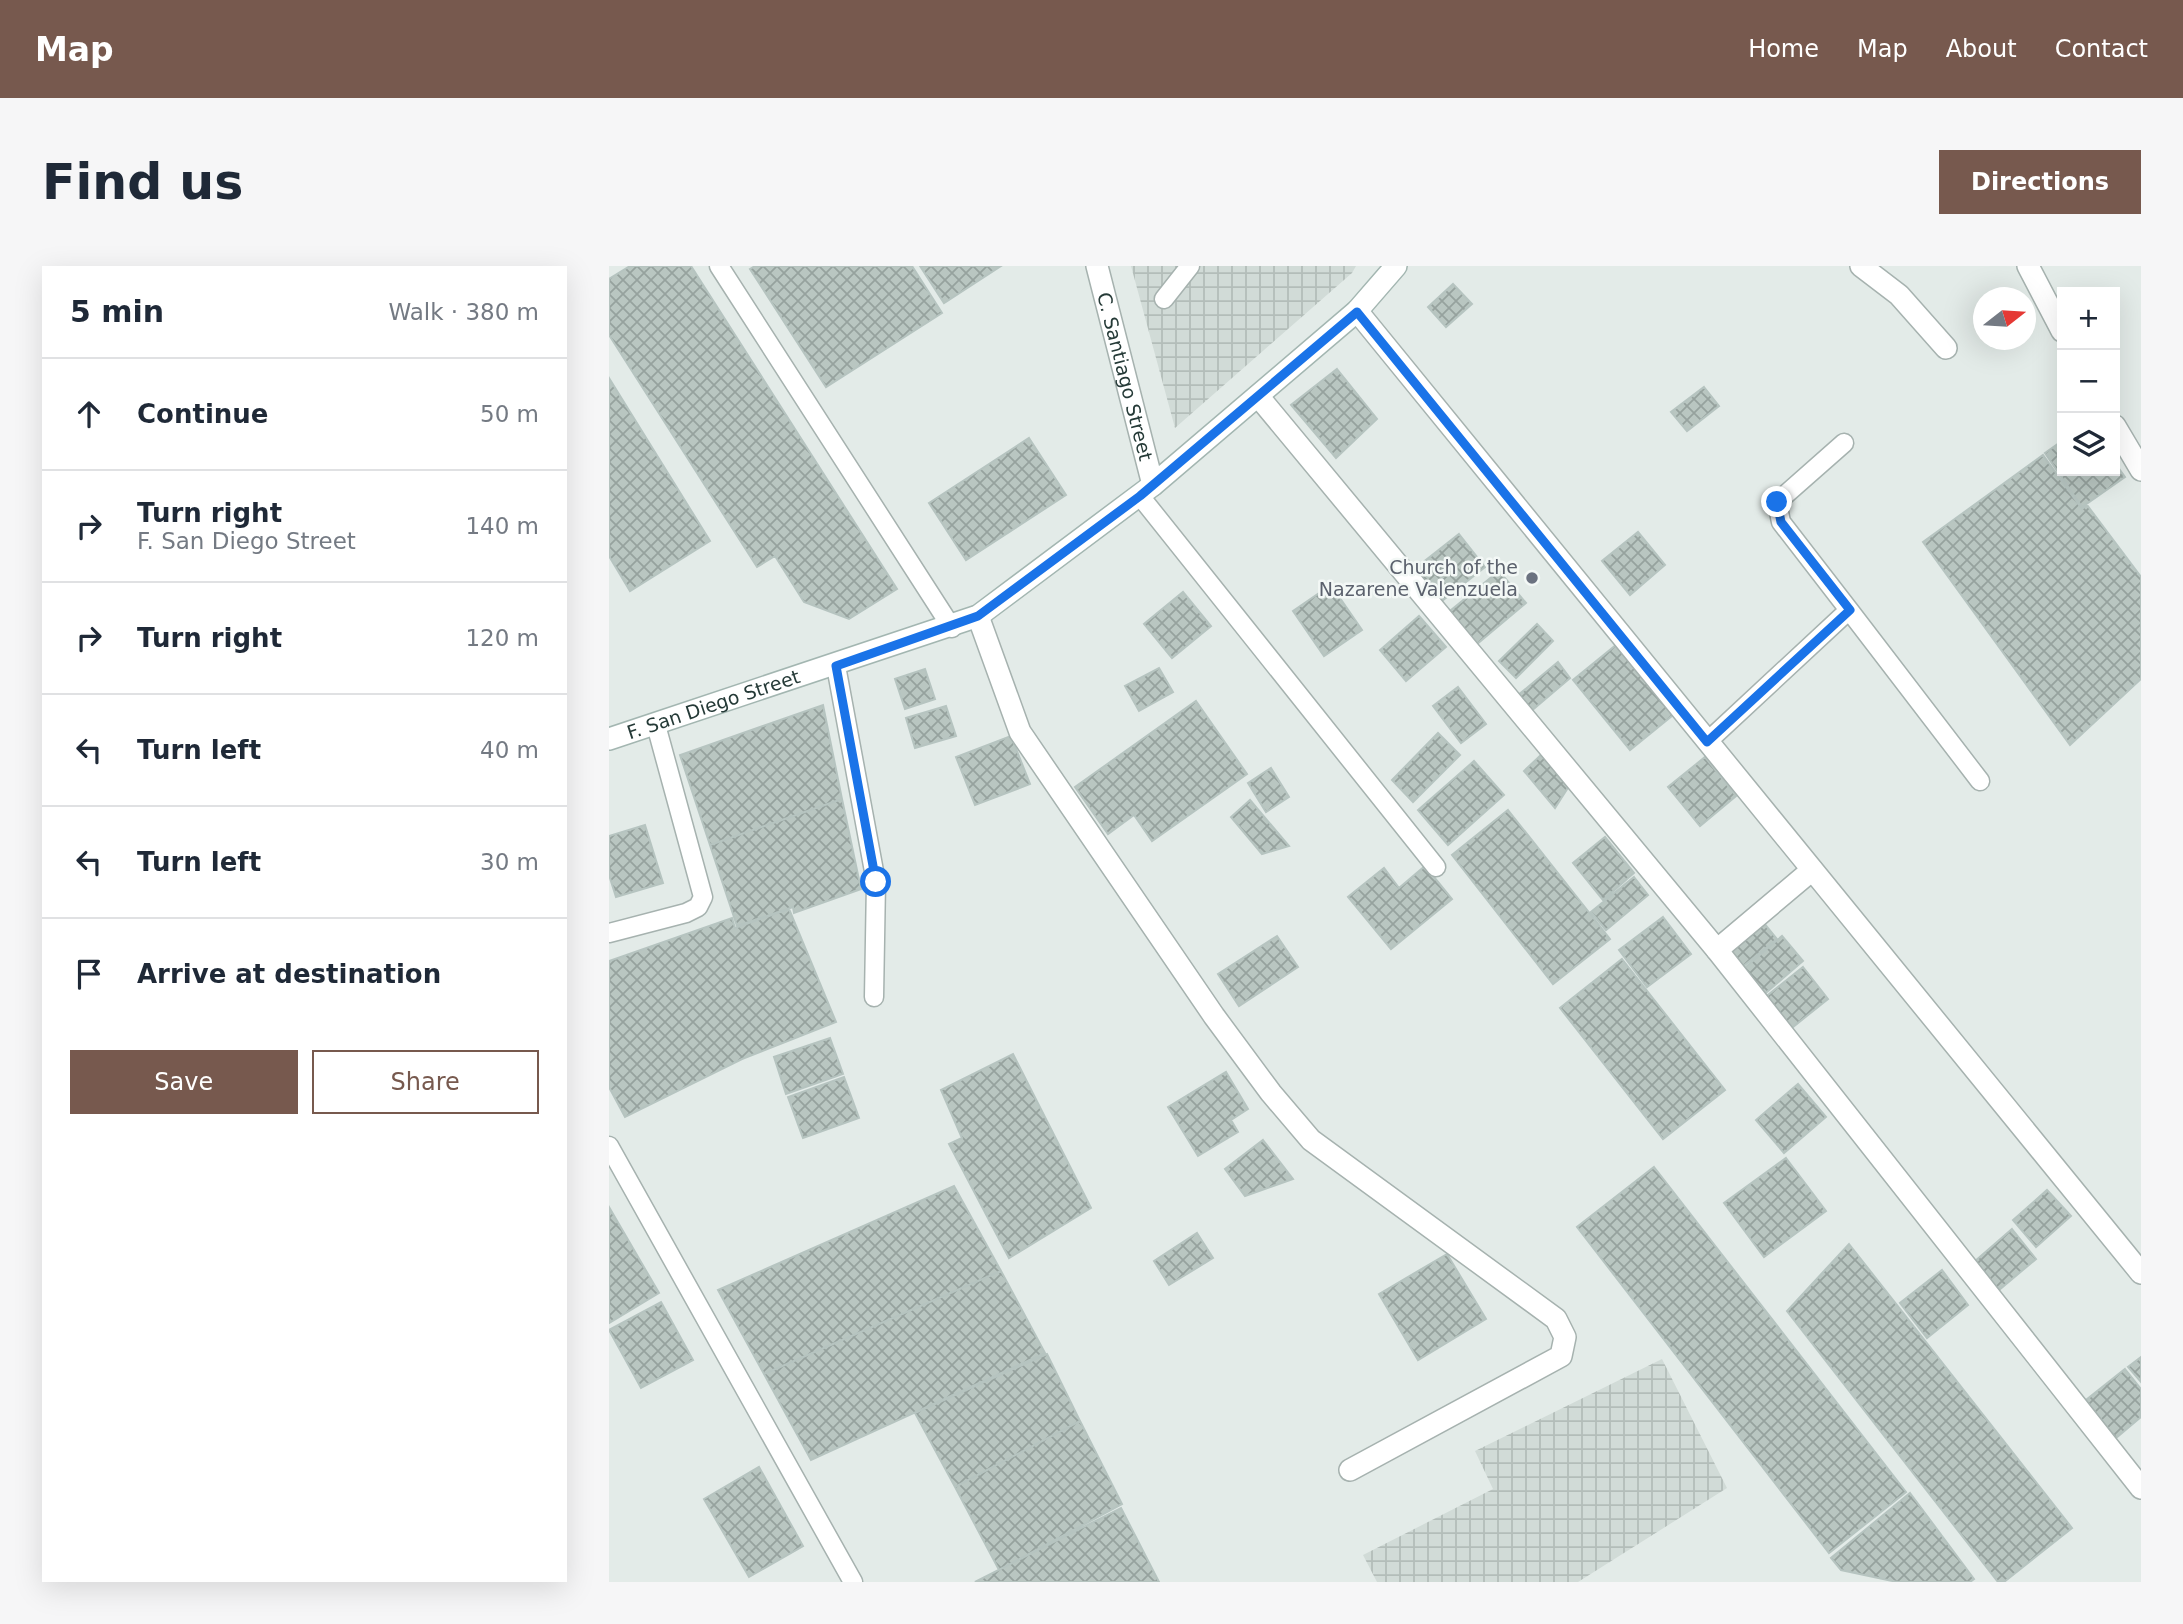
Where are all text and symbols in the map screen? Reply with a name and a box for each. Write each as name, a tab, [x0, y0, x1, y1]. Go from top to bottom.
text: Map	[35, 30, 114, 69]
text: Home	[1748, 35, 1819, 63]
text: Map	[1857, 35, 1908, 63]
text: About	[1946, 35, 2017, 63]
text: Contact	[2055, 35, 2148, 63]
button: Directions	[1939, 150, 2141, 214]
text: Find us	[42, 154, 243, 211]
north arrow	[1973, 287, 2036, 350]
map controls	[2057, 287, 2120, 476]
button: +	[2057, 287, 2120, 350]
street label: C. Santiago Street	[1093, 290, 1157, 463]
text: 5 min	[70, 294, 164, 329]
text: Walk · 380 m	[388, 299, 539, 325]
button: −	[2057, 350, 2120, 413]
icon: ahead	[70, 395, 108, 433]
text: Continue	[137, 399, 268, 429]
text: 50 m	[480, 401, 539, 427]
button: layers	[2057, 413, 2120, 476]
route end	[1761, 486, 1792, 517]
text: Turn right	[137, 498, 282, 528]
icon: right	[70, 507, 108, 545]
text: 140 m	[465, 513, 539, 539]
text: F. San Diego Street	[137, 528, 356, 554]
place label: Church of the Nazarene Valenzuela	[1319, 556, 1518, 600]
marker: Church of the Nazarene Valenzuela	[1524, 570, 1540, 586]
icon: right	[70, 619, 108, 657]
text: Turn right	[137, 623, 282, 653]
text: 120 m	[465, 625, 539, 651]
street label: F. San Diego Street	[624, 665, 803, 743]
icon: left	[70, 731, 108, 769]
text: Turn left	[137, 735, 261, 765]
text: 40 m	[480, 737, 539, 763]
icon: left	[70, 843, 108, 881]
text: Turn left	[137, 847, 261, 877]
text: 30 m	[480, 849, 539, 875]
route start	[860, 866, 891, 897]
icon: arrive	[70, 955, 108, 993]
text: Arrive at destination	[137, 959, 441, 989]
button: Save	[70, 1050, 298, 1114]
button: Share	[312, 1050, 539, 1114]

